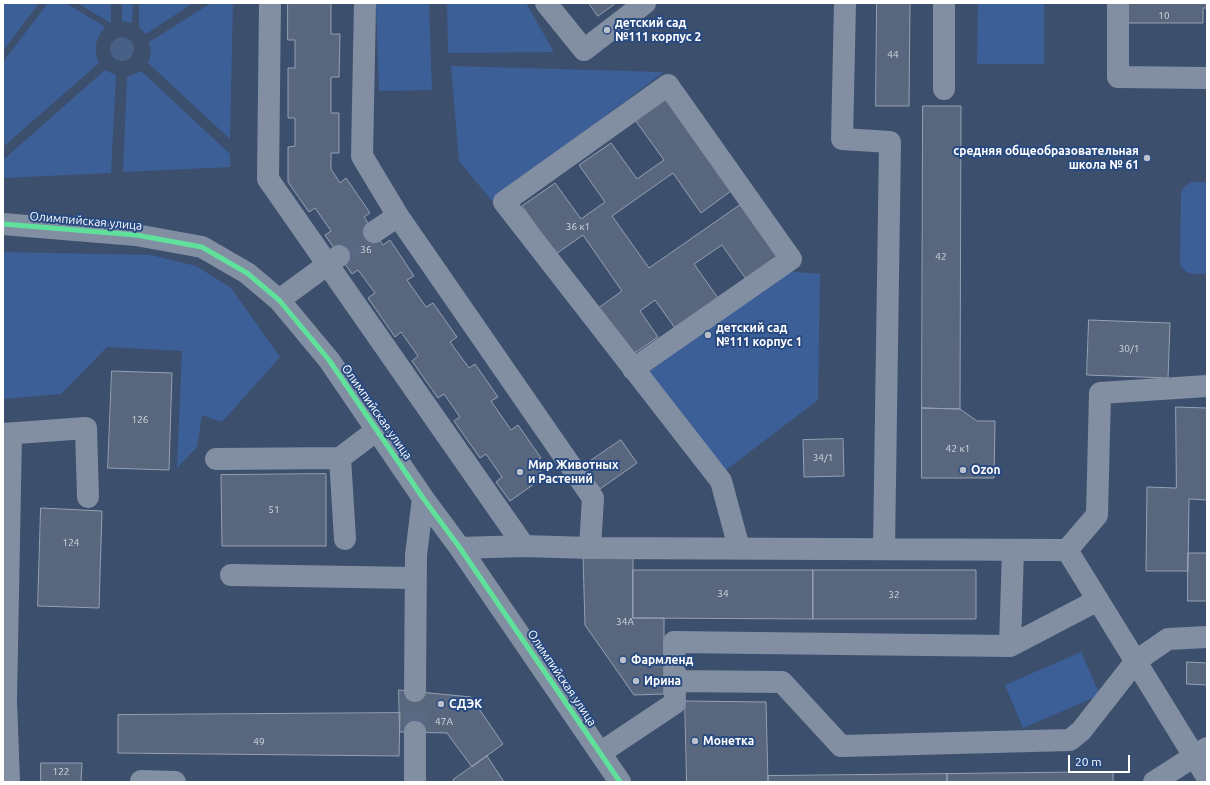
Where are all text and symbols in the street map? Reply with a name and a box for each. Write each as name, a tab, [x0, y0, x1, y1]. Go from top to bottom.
house number: 10	[1158, 10, 1170, 22]
place label: детский сад №111 корпус 2	[615, 16, 701, 44]
marker: детский сад №111 корпус 2	[602, 25, 612, 35]
house number: 44	[887, 49, 899, 61]
place label: средняя общеобразовательная школа № 61	[953, 144, 1139, 172]
marker: средняя общеобразовательная школа № 61	[1142, 153, 1152, 163]
street label: Олимпийская улица	[29, 209, 143, 233]
house number: 36 к1	[566, 221, 590, 233]
house number: 36	[360, 244, 372, 256]
house number: 42	[935, 251, 947, 263]
place label: детский сад №111 корпус 1	[716, 321, 802, 349]
marker: детский сад №111 корпус 1	[703, 330, 713, 340]
house number: 30/1	[1119, 343, 1139, 355]
street label: Олимпийская улица	[339, 362, 415, 462]
house number: 126	[132, 414, 148, 426]
house number: 42 к1	[946, 443, 970, 455]
house number: 34/1	[813, 452, 833, 464]
place label: Мир Животных и Растений	[528, 458, 618, 486]
place label: Ozon	[971, 463, 1000, 477]
marker: Ozon	[958, 465, 968, 475]
marker: Мир Животных и Растений	[515, 467, 525, 477]
house number: 51	[268, 504, 280, 516]
house number: 124	[63, 537, 79, 549]
house number: 34	[717, 588, 729, 600]
house number: 32	[888, 589, 900, 601]
house number: 34А	[616, 616, 634, 628]
street label: Олимпийская улица	[524, 627, 600, 729]
place label: Фармленд	[631, 653, 693, 667]
marker: Фармленд	[618, 655, 628, 665]
place label: Ирина	[644, 674, 681, 688]
marker: Ирина	[631, 676, 641, 686]
place label: СДЭК	[449, 697, 482, 711]
marker: СДЭК	[436, 699, 446, 709]
house number: 47А	[435, 716, 453, 728]
place label: Монетка	[703, 734, 754, 748]
house number: 49	[253, 736, 265, 748]
marker: Монетка	[690, 736, 700, 746]
scale bar	[1070, 747, 1132, 773]
text: 20 m	[1075, 755, 1102, 768]
house number: 122	[53, 766, 69, 778]

